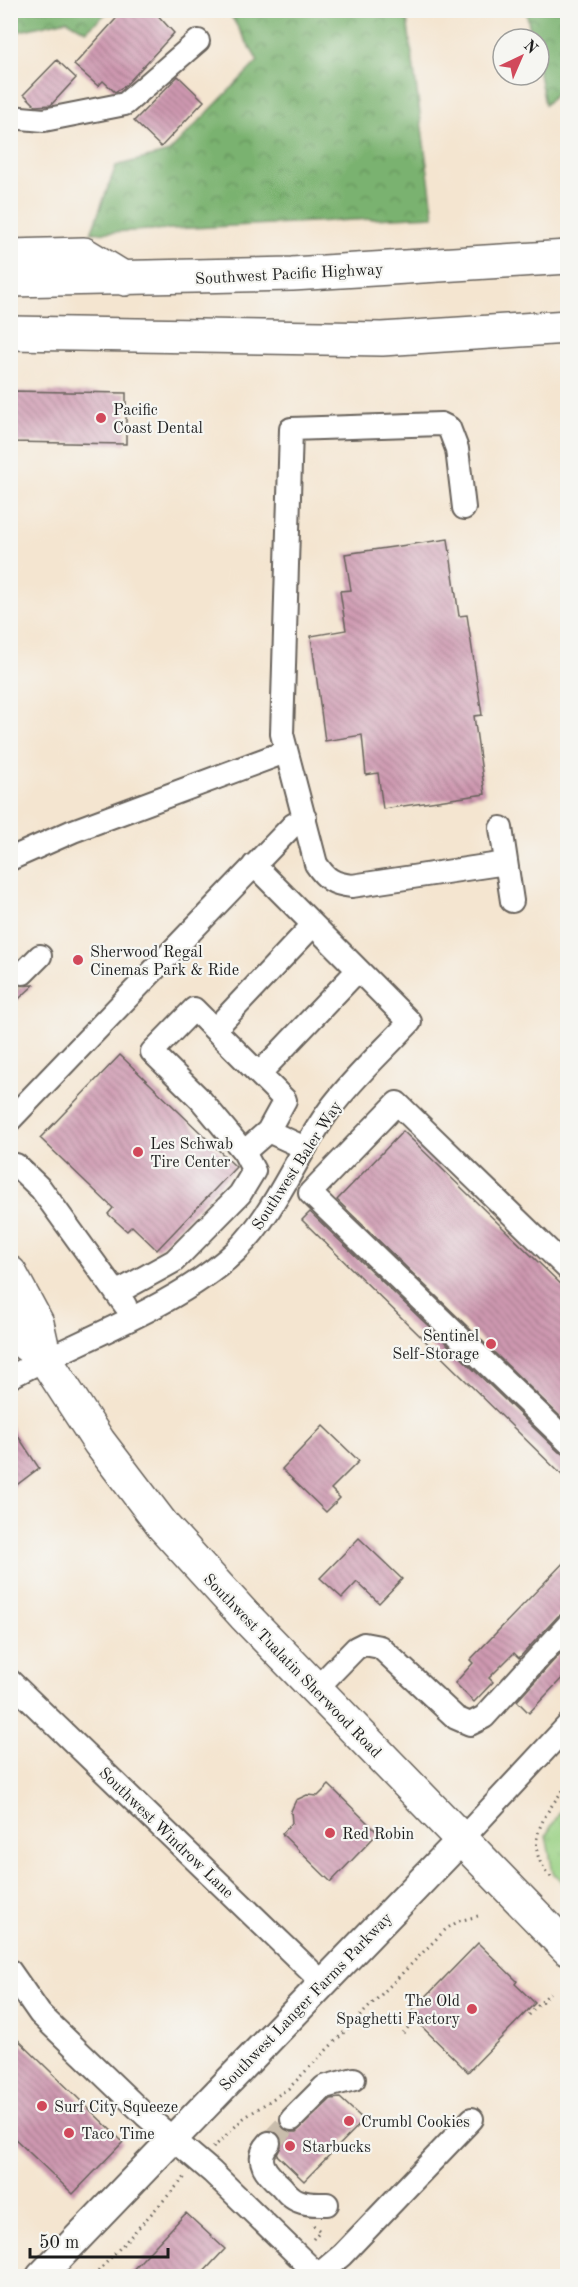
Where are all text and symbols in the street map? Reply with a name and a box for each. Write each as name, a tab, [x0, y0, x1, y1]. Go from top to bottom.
north arrow	[491, 27, 551, 87]
text: N	[520, 38, 541, 58]
street label: Southwest Pacific Highway	[195, 262, 384, 288]
place label: Pacific Coast Dental	[113, 403, 203, 437]
marker: Pacific Coast Dental	[94, 411, 108, 425]
place label: Sherwood Regal Cinemas Park & Ride	[90, 945, 239, 979]
marker: Sherwood Regal Cinemas Park & Ride	[71, 953, 85, 967]
street label: Southwest Baler Way	[250, 1098, 346, 1233]
place label: Les Schwab Tire Center	[150, 1137, 233, 1171]
marker: Les Schwab Tire Center	[131, 1145, 145, 1159]
place label: Sentinel Self-Storage	[392, 1329, 479, 1363]
marker: Sentinel Self-Storage	[484, 1337, 498, 1351]
street label: Southwest Tualatin Sherwood Road	[200, 1571, 384, 1761]
street label: Southwest Windrow Lane	[95, 1765, 236, 1902]
marker: Red Robin	[323, 1826, 337, 1840]
place label: Red Robin	[342, 1827, 415, 1843]
street label: Southwest Langer Farms Parkway	[217, 1910, 396, 2094]
place label: The Old Spaghetti Factory	[336, 1994, 461, 2028]
marker: The Old Spaghetti Factory	[465, 2002, 479, 2016]
marker: Surf City Squeeze	[35, 2099, 49, 2113]
place label: Surf City Squeeze	[54, 2100, 178, 2116]
marker: Crumbl Cookies	[342, 2114, 356, 2128]
place label: Crumbl Cookies	[361, 2115, 470, 2131]
marker: Taco Time	[62, 2126, 76, 2140]
place label: Taco Time	[81, 2127, 155, 2143]
marker: Starbucks	[283, 2139, 297, 2153]
place label: Starbucks	[302, 2140, 371, 2156]
scale bar	[30, 2221, 168, 2259]
text: 50 m	[39, 2234, 79, 2252]

